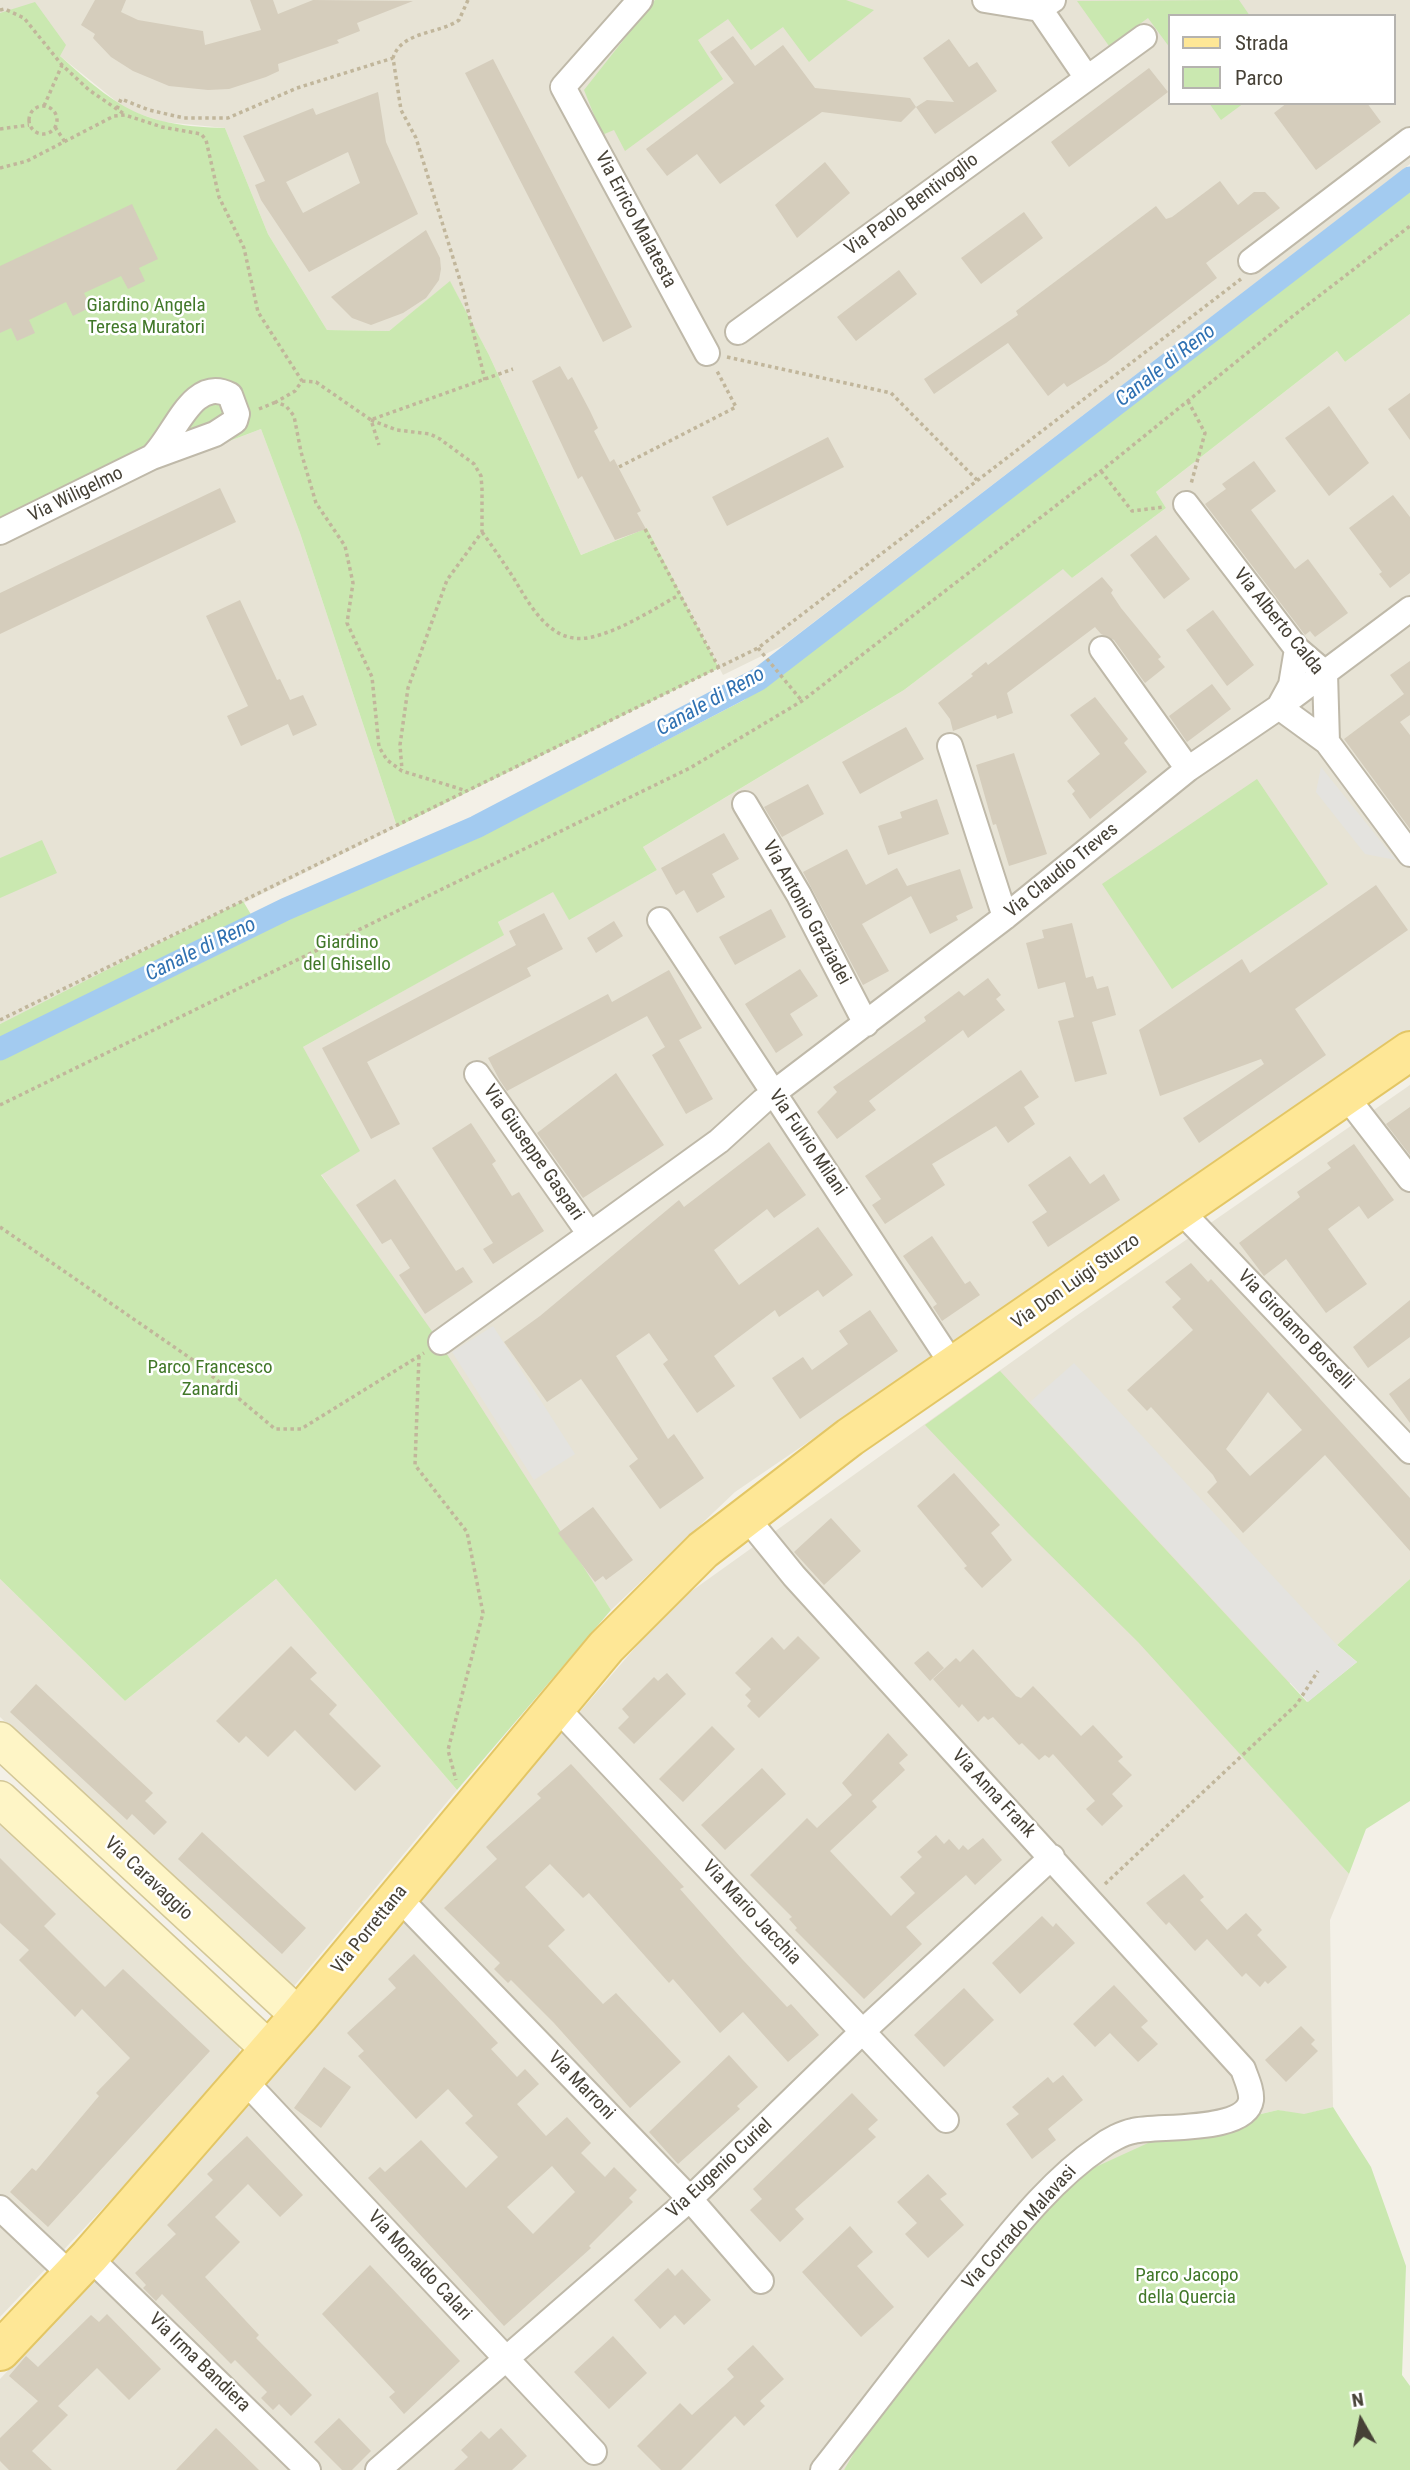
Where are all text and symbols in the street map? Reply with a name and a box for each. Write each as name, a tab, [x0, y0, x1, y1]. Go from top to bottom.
legend	[1168, 14, 1396, 105]
text: Strada	[1235, 31, 1289, 55]
text: Parco	[1235, 66, 1283, 90]
street label: Via Errico Malatesta	[589, 148, 681, 292]
street label: Via Paolo Bentivoglio	[841, 149, 983, 261]
park label: Giardino Angela Teresa Muratori	[86, 295, 206, 339]
water label: Canale di Reno	[1111, 319, 1221, 413]
street label: Via Wiligelmo	[25, 462, 127, 528]
street label: Via Alberto Calda	[1228, 564, 1328, 680]
water label: Canale di Reno	[652, 662, 770, 742]
street label: Via Claudio Treves	[1001, 818, 1123, 924]
street label: Via Antonio Graziadei	[757, 837, 855, 989]
water label: Canale di Reno	[142, 912, 260, 988]
park label: Giardino del Ghisello	[303, 932, 391, 976]
street label: Via Giuseppe Gaspari	[478, 1081, 588, 1225]
street label: Via Fulvio Milani	[763, 1086, 851, 1200]
street label: Via Don Luigi Sturzo	[1008, 1229, 1144, 1335]
street label: Via Girolamo Borselli	[1232, 1266, 1358, 1394]
park label: Parco Francesco Zanardi	[147, 1357, 273, 1401]
street label: Via Anna Frank	[946, 1745, 1040, 1843]
street label: Via Caravaggio	[99, 1832, 197, 1926]
street label: Via Mario Jacchia	[697, 1856, 805, 1970]
street label: Via Porrettana	[327, 1881, 413, 1979]
street label: Via Marroni	[543, 2047, 619, 2125]
street label: Via Eugenio Curiel	[662, 2114, 778, 2224]
street label: Via Corrado Malavasi	[958, 2161, 1082, 2295]
street label: Via Monaldo Calari	[362, 2206, 476, 2326]
park label: Parco Jacopo della Quercia	[1135, 2265, 1239, 2309]
street label: Via Irma Bandiera	[143, 2309, 255, 2417]
north arrow	[1326, 2386, 1396, 2456]
text: N	[1350, 2387, 1365, 2412]

